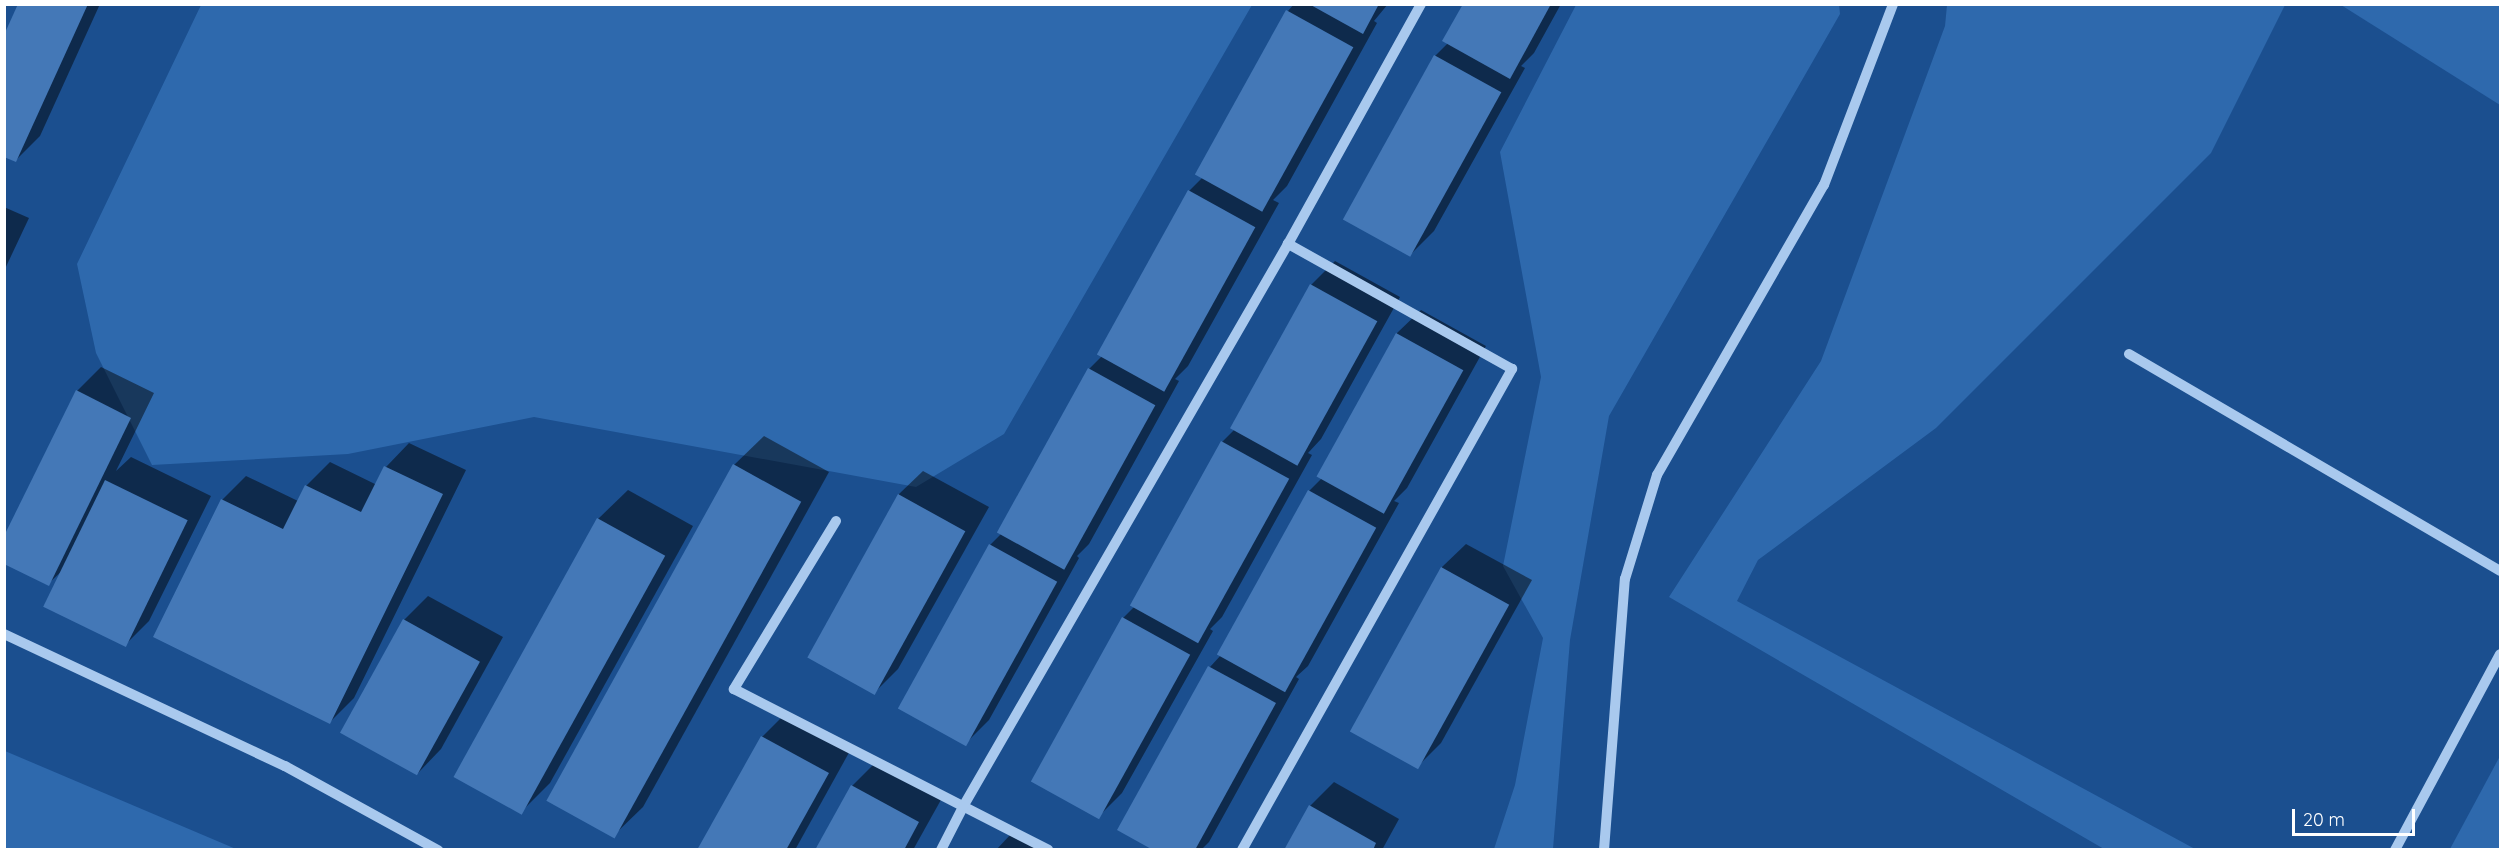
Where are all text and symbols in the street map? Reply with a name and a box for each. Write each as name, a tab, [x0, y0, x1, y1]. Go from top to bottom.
scale bar	[2295, 797, 2418, 835]
text: 20 m	[2303, 808, 2345, 831]

